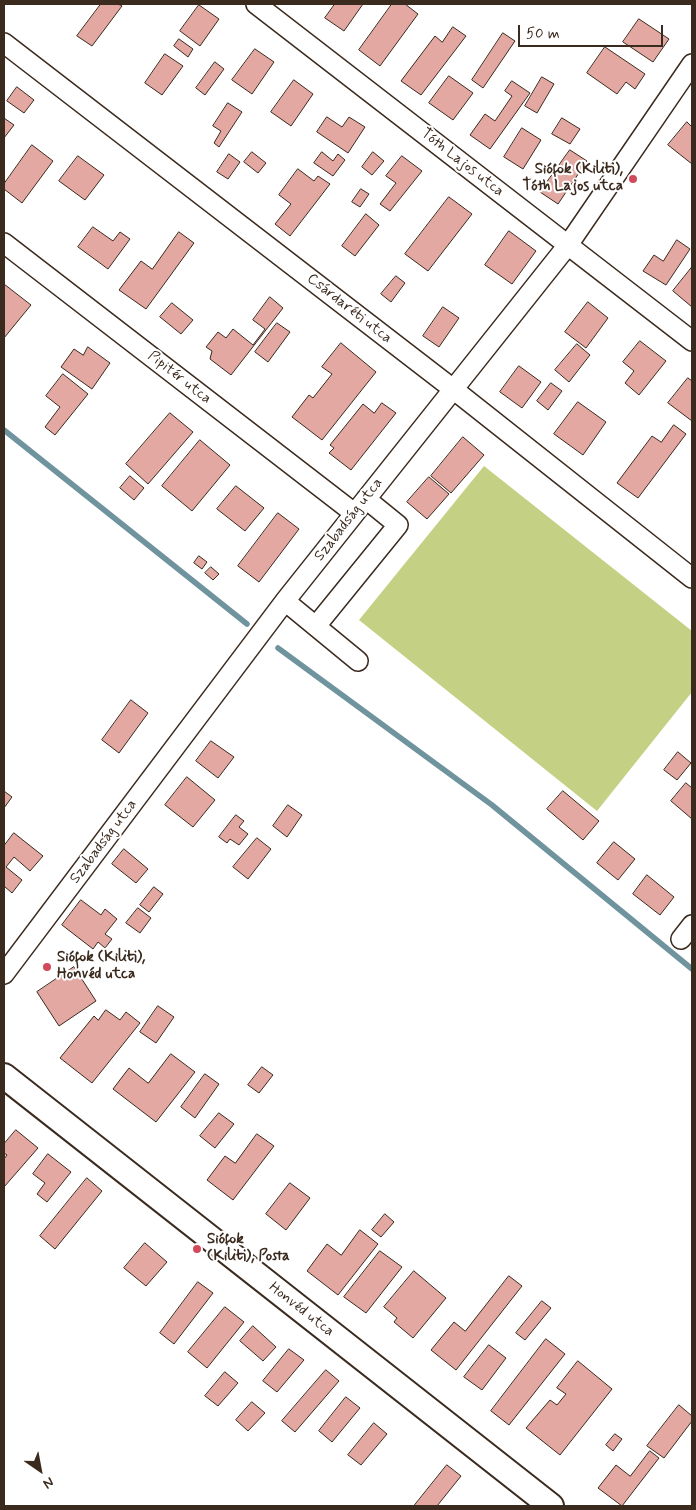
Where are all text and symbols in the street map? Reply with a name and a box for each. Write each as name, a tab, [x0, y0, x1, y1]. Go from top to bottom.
scale bar	[521, 15, 666, 47]
text: 50 m	[526, 24, 560, 44]
street label: Tóth Lajos utca	[417, 125, 507, 201]
place label: Siófok (Kiliti), Tóth Lajos utca	[523, 161, 623, 196]
marker: Siófok (Kiliti), Tóth Lajos utca	[627, 173, 639, 185]
street label: Csárdaréti utca	[303, 270, 395, 348]
street label: Pipitér utca	[144, 348, 214, 408]
street label: Szabadság utca	[311, 475, 387, 565]
street label: Szabadság utca	[67, 796, 141, 888]
place label: Siófok (Kiliti), Honvéd utca	[57, 949, 145, 984]
marker: Siófok (Kiliti), Honvéd utca	[41, 961, 53, 973]
place label: Siófok (Kiliti), Posta	[207, 1231, 290, 1266]
marker: Siófok (Kiliti), Posta	[191, 1243, 203, 1255]
street label: Honvéd utca	[265, 1279, 337, 1341]
north arrow	[15, 1445, 65, 1495]
text: N	[39, 1472, 57, 1493]

